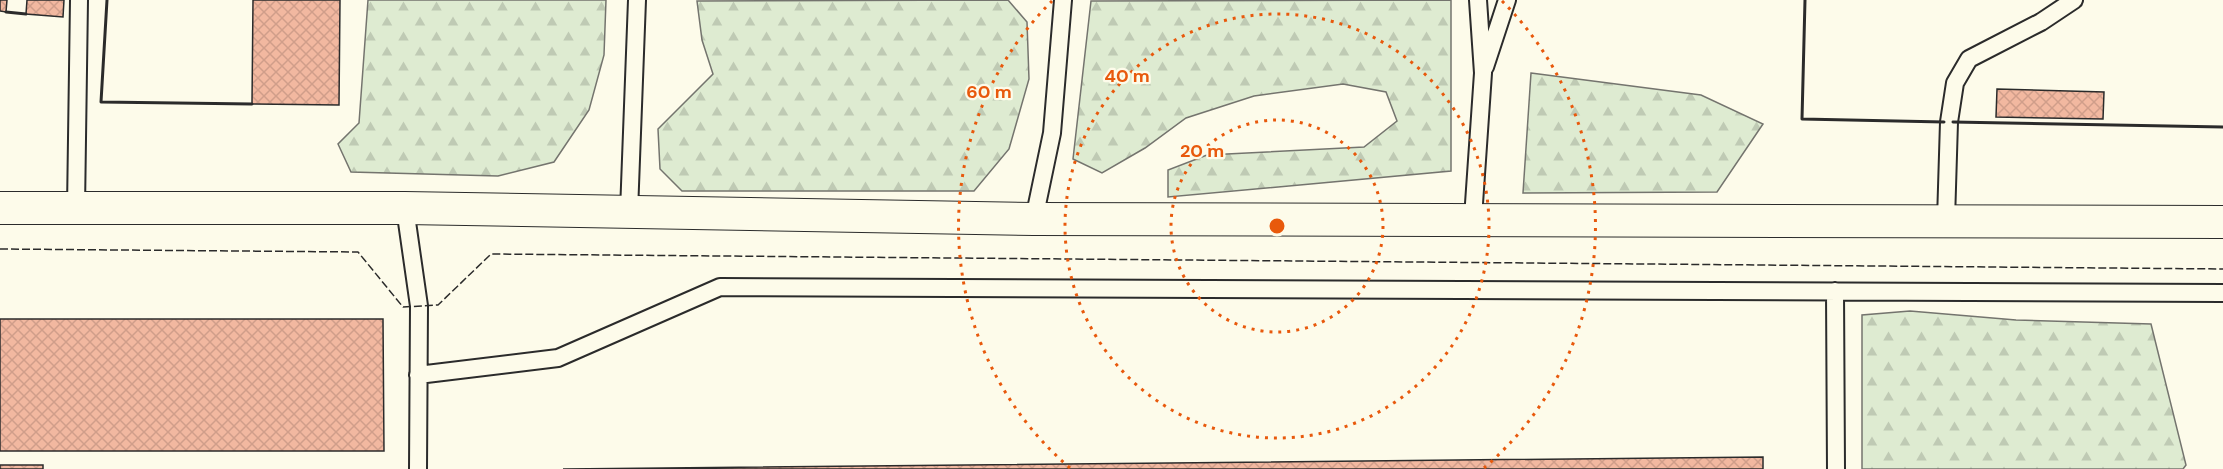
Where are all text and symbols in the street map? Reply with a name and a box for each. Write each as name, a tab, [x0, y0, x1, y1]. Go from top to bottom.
text: 40 m	[1104, 64, 1150, 88]
text: 60 m	[966, 80, 1012, 104]
text: 20 m	[1180, 139, 1224, 163]
centre of rings	[1267, 216, 1287, 236]

